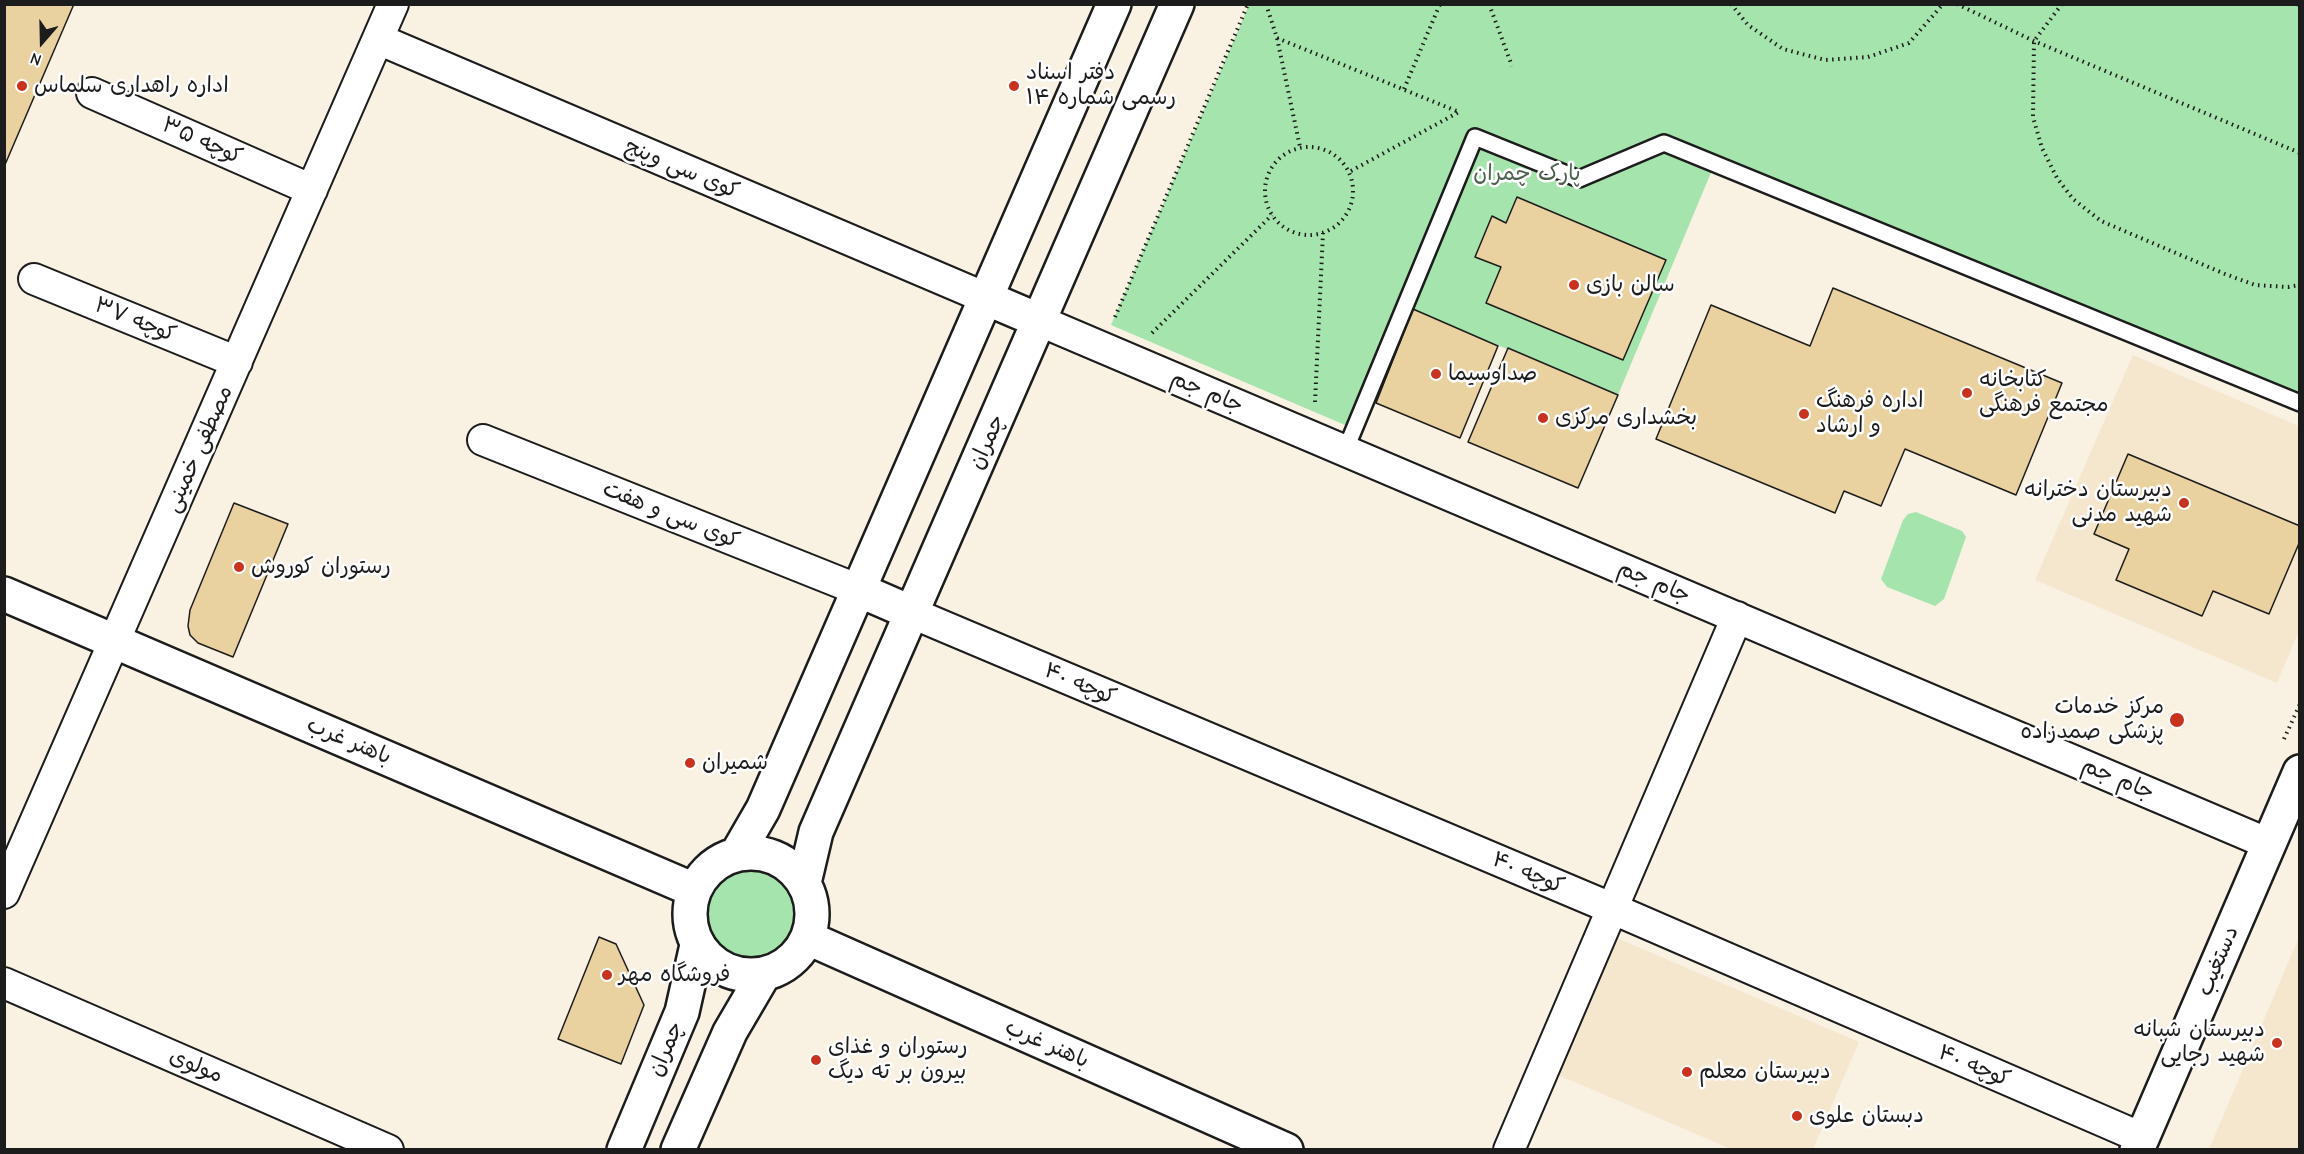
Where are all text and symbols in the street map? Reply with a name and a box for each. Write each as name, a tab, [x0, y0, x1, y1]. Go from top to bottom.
north arrow	[12, 12, 72, 72]
text: N	[28, 49, 44, 69]
place label: دفتر اسناد رسمی شماره ۱۴	[1026, 60, 1176, 112]
place label: اداره راهداری سلماس	[34, 73, 229, 99]
marker: اداره راهداری سلماس	[15, 79, 29, 93]
marker: دفتر اسناد رسمی شماره ۱۴	[1007, 79, 1021, 93]
street label: کوچه ۳۵	[158, 112, 246, 170]
street label: کوی سی وپنج	[621, 133, 743, 205]
park label: پارک چمران	[1473, 161, 1581, 187]
place label: سالن بازی	[1586, 272, 1675, 298]
marker: سالن بازی	[1567, 278, 1581, 292]
street label: کوچه ۳۷	[90, 292, 180, 348]
place label: صداوسیما	[1448, 361, 1537, 387]
street label: جام جم	[1167, 365, 1247, 419]
marker: صداوسیما	[1429, 367, 1443, 381]
place label: کتابخانه مجتمع فرهنگی	[1979, 367, 2109, 418]
street label: مصطفی خمینی	[159, 382, 239, 516]
marker: کتابخانه مجتمع فرهنگی	[1960, 386, 1974, 400]
place label: اداره فرهنگ و ارشاد	[1816, 388, 1924, 440]
place label: بخشداری مرکزی	[1555, 405, 1697, 431]
marker: اداره فرهنگ و ارشاد	[1797, 407, 1811, 421]
street label: چمران	[963, 410, 1011, 474]
marker: بخشداری مرکزی	[1536, 411, 1550, 425]
street label: کوی سی و هفت	[599, 476, 743, 554]
place label: دبیرستان دخترانه شهید مدنی	[2024, 477, 2172, 528]
marker: دبیرستان دخترانه شهید مدنی	[2177, 496, 2191, 510]
place label: رستوران کوروش	[251, 554, 391, 580]
street label: جام جم	[1614, 555, 1694, 609]
marker: رستوران کوروش	[232, 560, 246, 574]
street label: کوچه ۴۰	[1040, 657, 1120, 711]
place label: مرکز خدمات پزشکی صمدزاده	[2021, 694, 2164, 746]
street label: باهنر غرب	[303, 711, 395, 771]
marker: مرکز خدمات پزشکی صمدزاده	[2168, 711, 2186, 729]
place label: شمیران	[702, 750, 768, 776]
street label: جام جم	[2078, 752, 2158, 806]
marker: شمیران	[683, 756, 697, 770]
street label: کوچه ۴۰	[1488, 846, 1568, 900]
street label: دستغیب	[2192, 922, 2244, 1000]
place label: فروشگاه مهر	[619, 962, 730, 988]
marker: فروشگاه مهر	[600, 968, 614, 982]
street label: باهنر غرب	[1001, 1014, 1093, 1074]
street label: چمران	[643, 1017, 689, 1081]
place label: دبیرستان شبانه شهید رجایی	[2133, 1017, 2265, 1068]
place label: رستوران و غذای بیرون بر ته دیگ	[828, 1034, 968, 1086]
marker: دبیرستان شبانه شهید رجایی	[2270, 1036, 2284, 1050]
street label: کوچه ۴۰	[1934, 1039, 2014, 1093]
street label: مولوی	[165, 1043, 227, 1089]
marker: رستوران و غذای بیرون بر ته دیگ	[809, 1053, 823, 1067]
place label: دبیرستان معلم	[1699, 1059, 1831, 1085]
marker: دبیرستان معلم	[1680, 1065, 1694, 1079]
place label: دبستان علوی	[1809, 1103, 1924, 1129]
marker: دبستان علوی	[1790, 1109, 1804, 1123]

